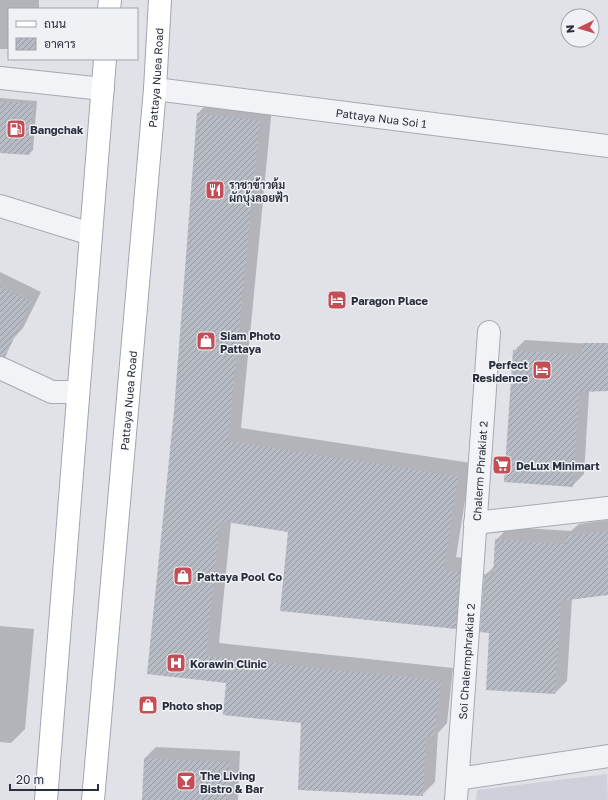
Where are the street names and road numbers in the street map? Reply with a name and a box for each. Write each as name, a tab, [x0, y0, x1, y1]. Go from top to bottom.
street label: Pattaya Nuea Road	[145, 27, 165, 128]
street label: Pattaya Nua Soi 1	[335, 105, 427, 130]
street label: Pattaya Nuea Road	[117, 350, 139, 451]
street label: Chalerm Phrakiat 2	[469, 420, 489, 521]
street label: Soi Chalermphrakiat 2	[455, 603, 476, 720]

